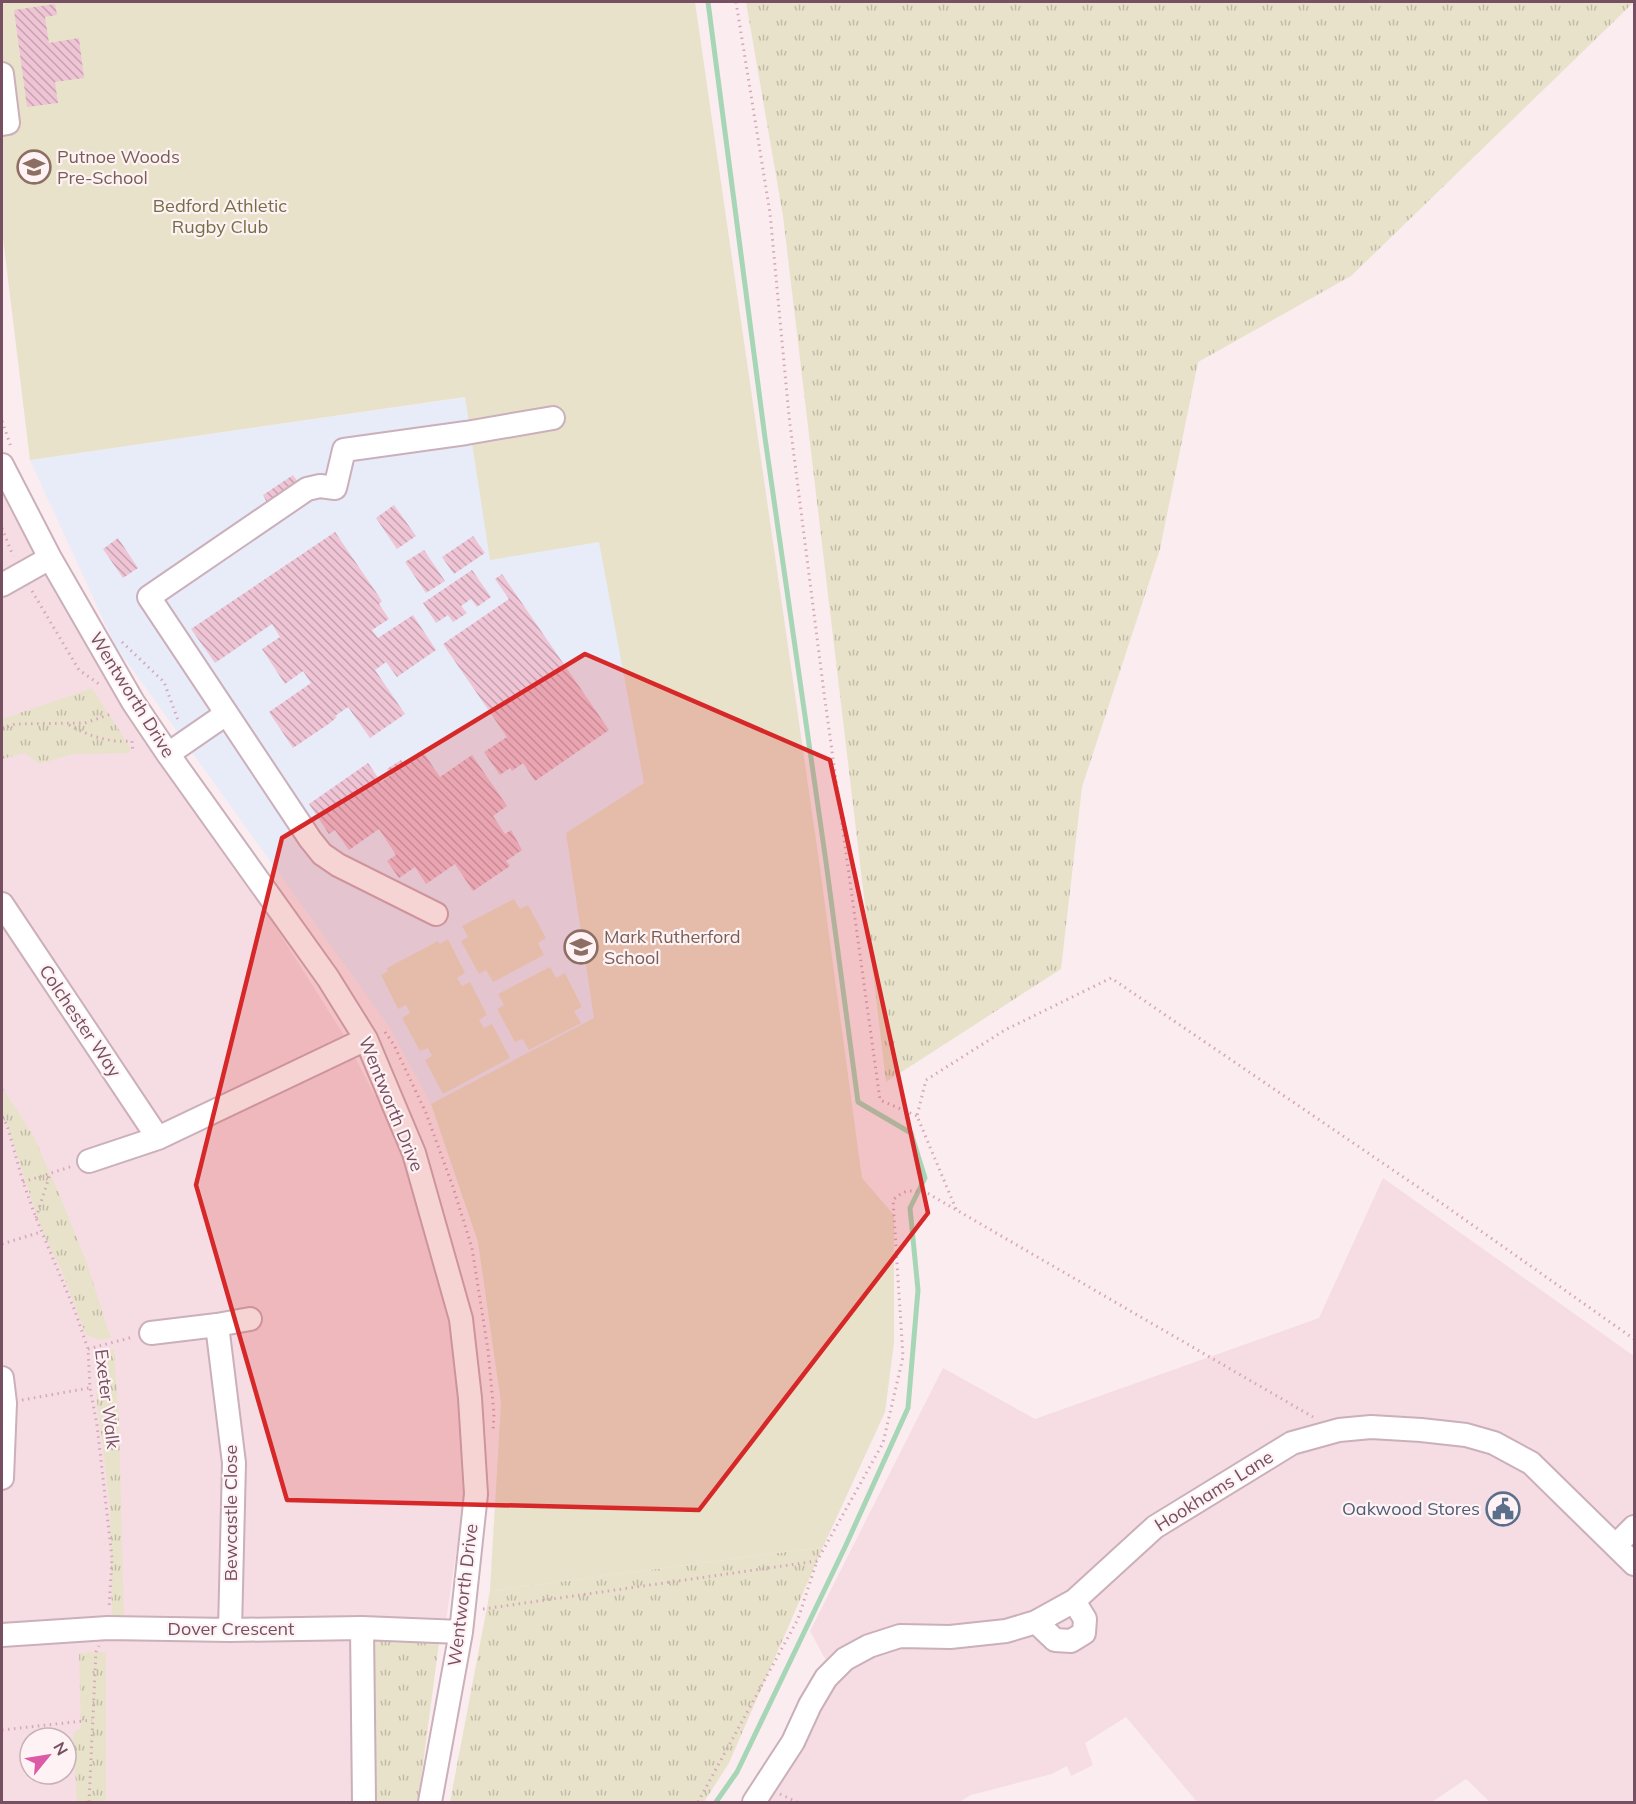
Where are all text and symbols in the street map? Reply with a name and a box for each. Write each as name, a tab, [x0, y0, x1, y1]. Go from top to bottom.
place label: Putnoe Woods Pre-School	[57, 145, 180, 189]
school or university icon: Putnoe Woods Pre-School	[16, 149, 52, 185]
park label: Bedford Athletic Rugby Club	[153, 194, 287, 238]
street label: Wentworth Drive	[85, 628, 180, 762]
place label: Mark Rutherford School	[604, 925, 741, 969]
school or university icon: Mark Rutherford School	[563, 929, 599, 965]
street label: Colchester Way	[34, 960, 127, 1082]
street label: Wentworth Drive	[354, 1033, 429, 1175]
street label: Exeter Walk	[90, 1348, 125, 1451]
street label: Bewcastle Close	[219, 1445, 242, 1581]
street label: Hookhams Lane	[1150, 1445, 1277, 1536]
public building icon: Oakwood Stores	[1485, 1491, 1521, 1527]
place label: Oakwood Stores	[1342, 1497, 1480, 1520]
street label: Wentworth Drive	[442, 1522, 483, 1668]
street label: Dover Crescent	[168, 1617, 294, 1640]
north arrow	[18, 1726, 78, 1786]
text: N	[49, 1738, 73, 1759]

